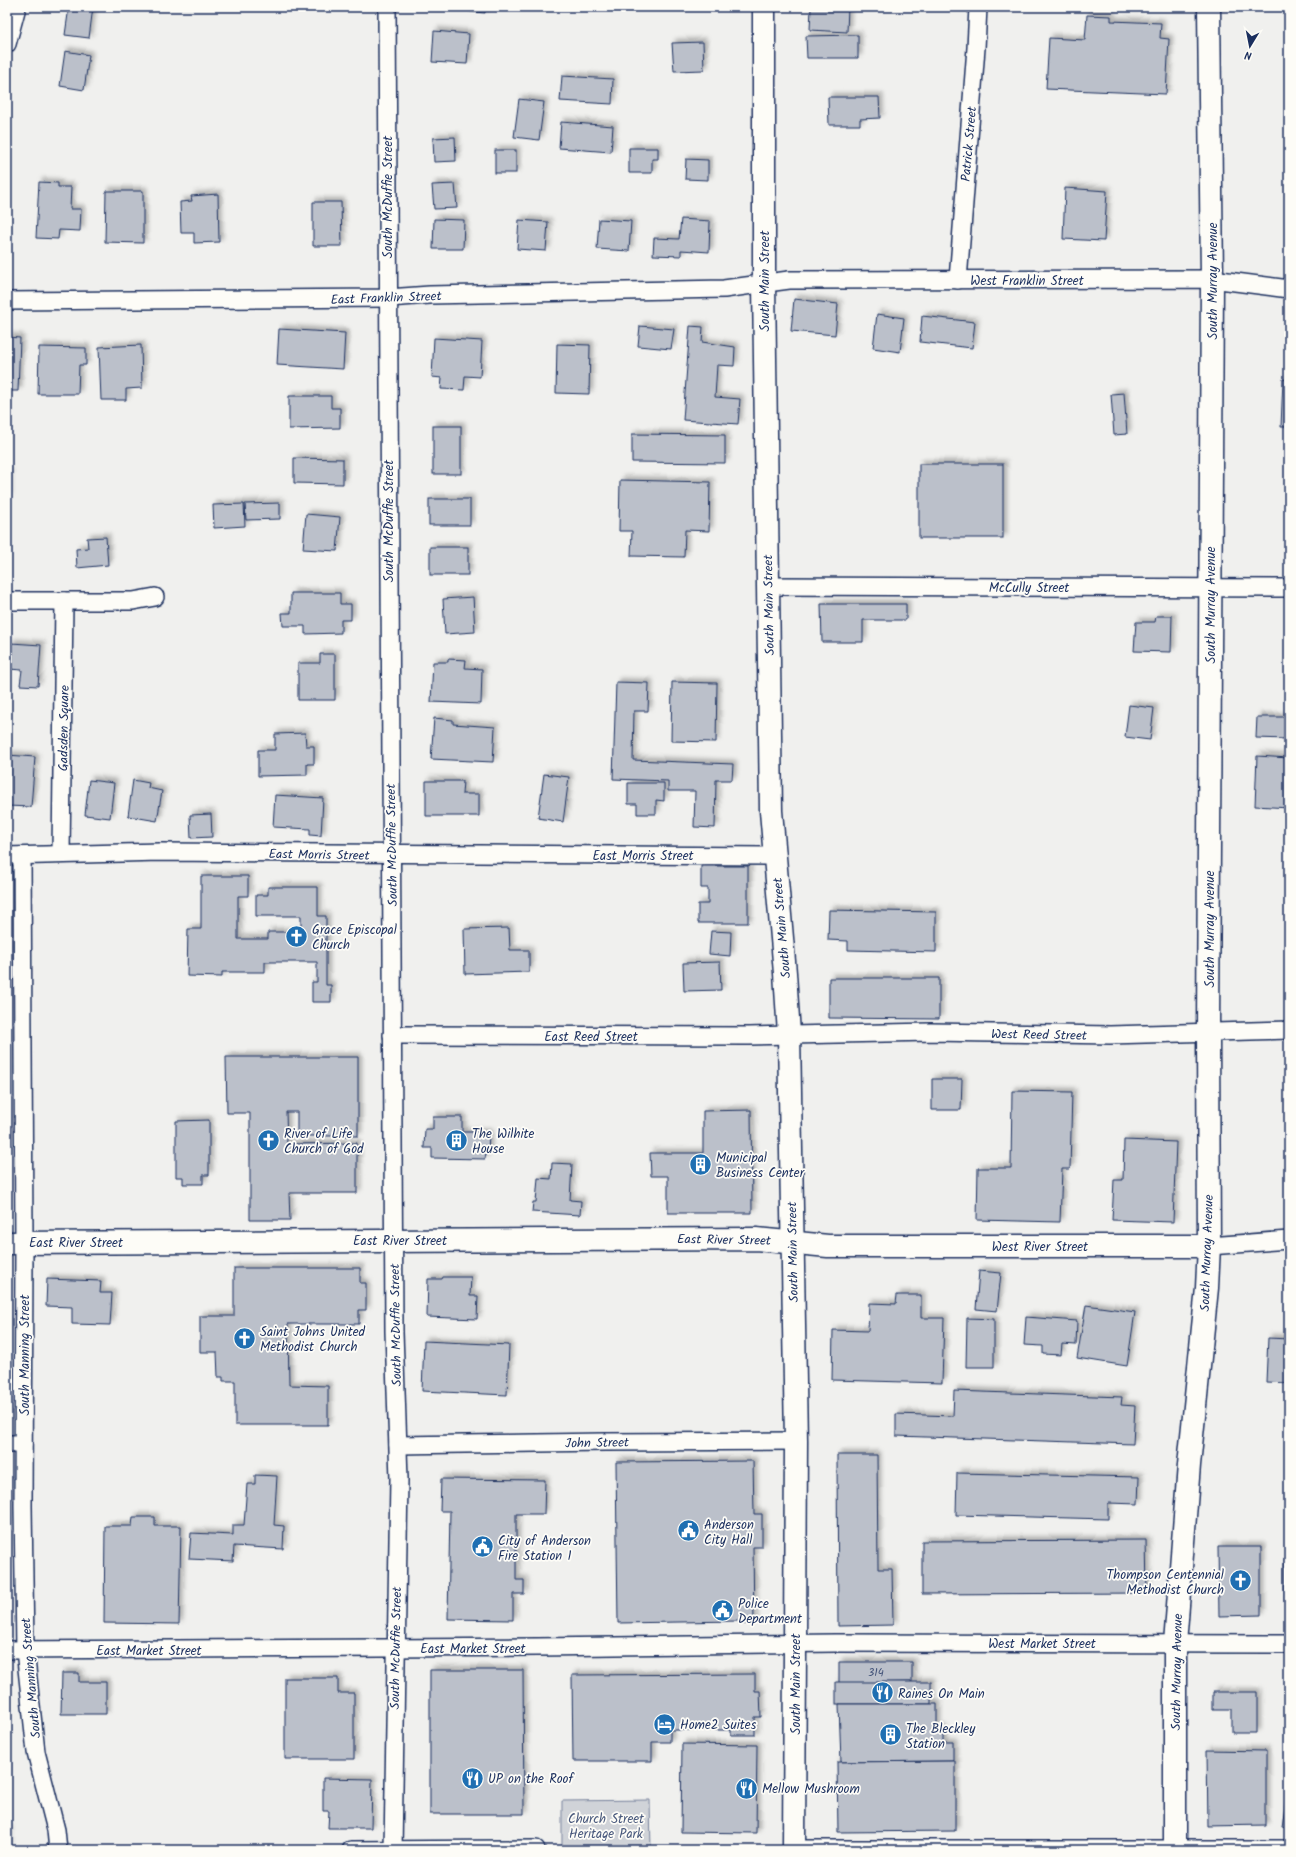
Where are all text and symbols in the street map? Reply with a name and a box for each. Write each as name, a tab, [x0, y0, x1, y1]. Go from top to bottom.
north arrow	[1230, 26, 1270, 66]
text: N	[1243, 45, 1253, 64]
street label: Patrick Street	[956, 105, 983, 183]
street label: South McDuffie Street	[378, 135, 399, 258]
street label: South Murray Avenue	[1203, 222, 1224, 340]
street label: South Main Street	[755, 230, 776, 331]
street label: West Franklin Street	[970, 271, 1085, 292]
street label: East Franklin Street	[330, 286, 443, 311]
street label: South McDuffie Street	[379, 459, 400, 582]
street label: South Murray Avenue	[1201, 546, 1222, 664]
street label: South Main Street	[758, 553, 781, 656]
street label: McCully Street	[989, 578, 1070, 599]
street label: Gadsden Square	[53, 685, 76, 771]
street label: South McDuffie Street	[381, 782, 404, 907]
street label: East Morris Street	[268, 844, 371, 867]
street label: East Morris Street	[592, 846, 694, 867]
street label: South Murray Avenue	[1200, 870, 1221, 988]
street label: South Main Street	[768, 876, 797, 979]
place label: Grace Episcopal Church	[312, 920, 397, 956]
church icon: Grace Episcopal Church	[284, 923, 310, 949]
street label: West Reed Street	[991, 1024, 1088, 1047]
street label: East Reed Street	[544, 1027, 639, 1048]
place label: River of Life Church of God	[284, 1124, 364, 1160]
place label: The Wilhite House	[472, 1124, 535, 1160]
church icon: River of Life Church of God	[255, 1127, 281, 1153]
building icon: The Wilhite House	[443, 1127, 469, 1153]
place label: Municipal Business Center	[716, 1148, 805, 1184]
building icon: Municipal Business Center	[688, 1151, 714, 1177]
street label: South Murray Avenue	[1195, 1194, 1220, 1312]
street label: South Main Street	[782, 1200, 805, 1303]
street label: East River Street	[677, 1229, 772, 1252]
street label: East River Street	[353, 1231, 448, 1252]
street label: East River Street	[29, 1233, 124, 1254]
street label: West River Street	[992, 1237, 1089, 1258]
street label: South McDuffie Street	[385, 1262, 408, 1387]
street label: South Manning Street	[15, 1294, 36, 1415]
place label: Saint Johns United Methodist Church	[260, 1322, 366, 1358]
church icon: Saint Johns United Methodist Church	[231, 1325, 257, 1351]
street label: John Street	[565, 1432, 630, 1455]
place label: Anderson City Hall	[704, 1515, 754, 1551]
public building icon: Anderson City Hall	[676, 1518, 702, 1544]
place label: City of Anderson Fire Station 1	[498, 1531, 591, 1567]
public building icon: City of Anderson Fire Station 1	[469, 1534, 495, 1560]
place label: Thompson Centennial Methodist Church	[1106, 1565, 1224, 1601]
church icon: Thompson Centennial Methodist Church	[1227, 1568, 1253, 1594]
street label: South McDuffie Street	[385, 1586, 408, 1710]
place label: Police Department	[738, 1594, 803, 1630]
public building icon: Police Department	[710, 1597, 736, 1623]
street label: South Murray Avenue	[1166, 1613, 1189, 1731]
street label: South Manning Street	[16, 1616, 47, 1739]
street label: South Main Street	[786, 1633, 807, 1734]
street label: West Market Street	[988, 1634, 1097, 1655]
street label: East Market Street	[420, 1639, 527, 1660]
street label: East Market Street	[96, 1641, 203, 1662]
house number: 314	[868, 1664, 884, 1682]
restaurant icon: Raines On Main	[870, 1680, 896, 1706]
place label: Raines On Main	[898, 1684, 985, 1705]
hotel icon: Home2 Suites	[651, 1711, 677, 1737]
place label: Home2 Suites	[680, 1715, 757, 1736]
place label: The Bleckley Station	[906, 1719, 976, 1755]
building icon: The Bleckley Station	[878, 1722, 904, 1748]
restaurant icon: UP on the Roof	[459, 1765, 485, 1791]
place label: UP on the Roof	[488, 1769, 575, 1790]
restaurant icon: Mellow Mushroom	[734, 1775, 760, 1801]
place label: Mellow Mushroom	[762, 1779, 860, 1800]
park label: Church Street Heritage Park	[568, 1809, 645, 1845]

